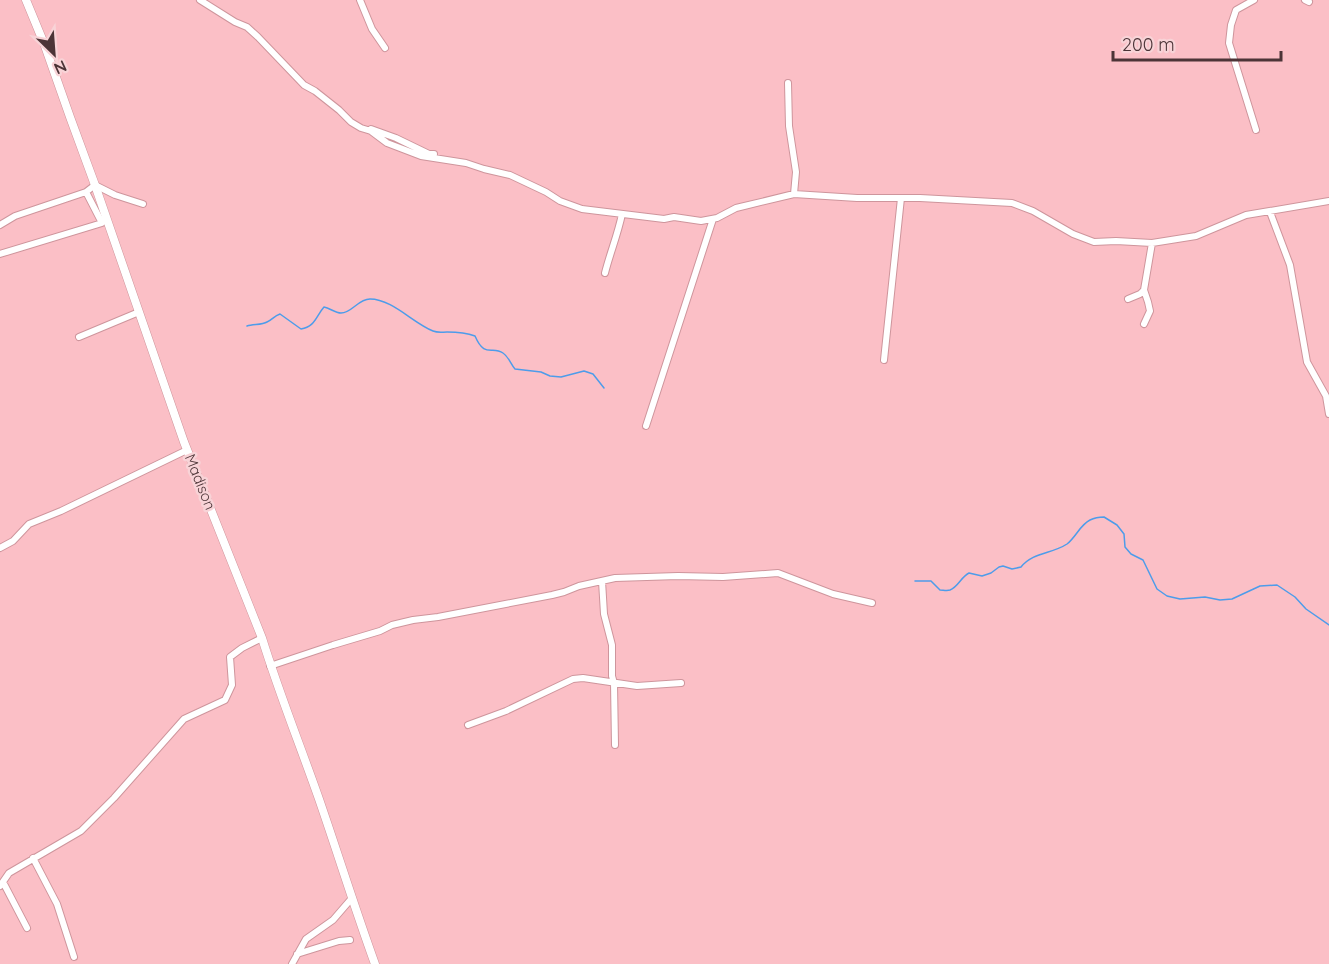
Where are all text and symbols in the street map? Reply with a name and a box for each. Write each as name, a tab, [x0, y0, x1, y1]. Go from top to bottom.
north arrow	[24, 24, 84, 84]
scale bar	[1113, 24, 1281, 62]
text: 200 m	[1122, 33, 1175, 56]
text: N	[51, 56, 70, 79]
street label: Madison	[181, 451, 220, 513]

